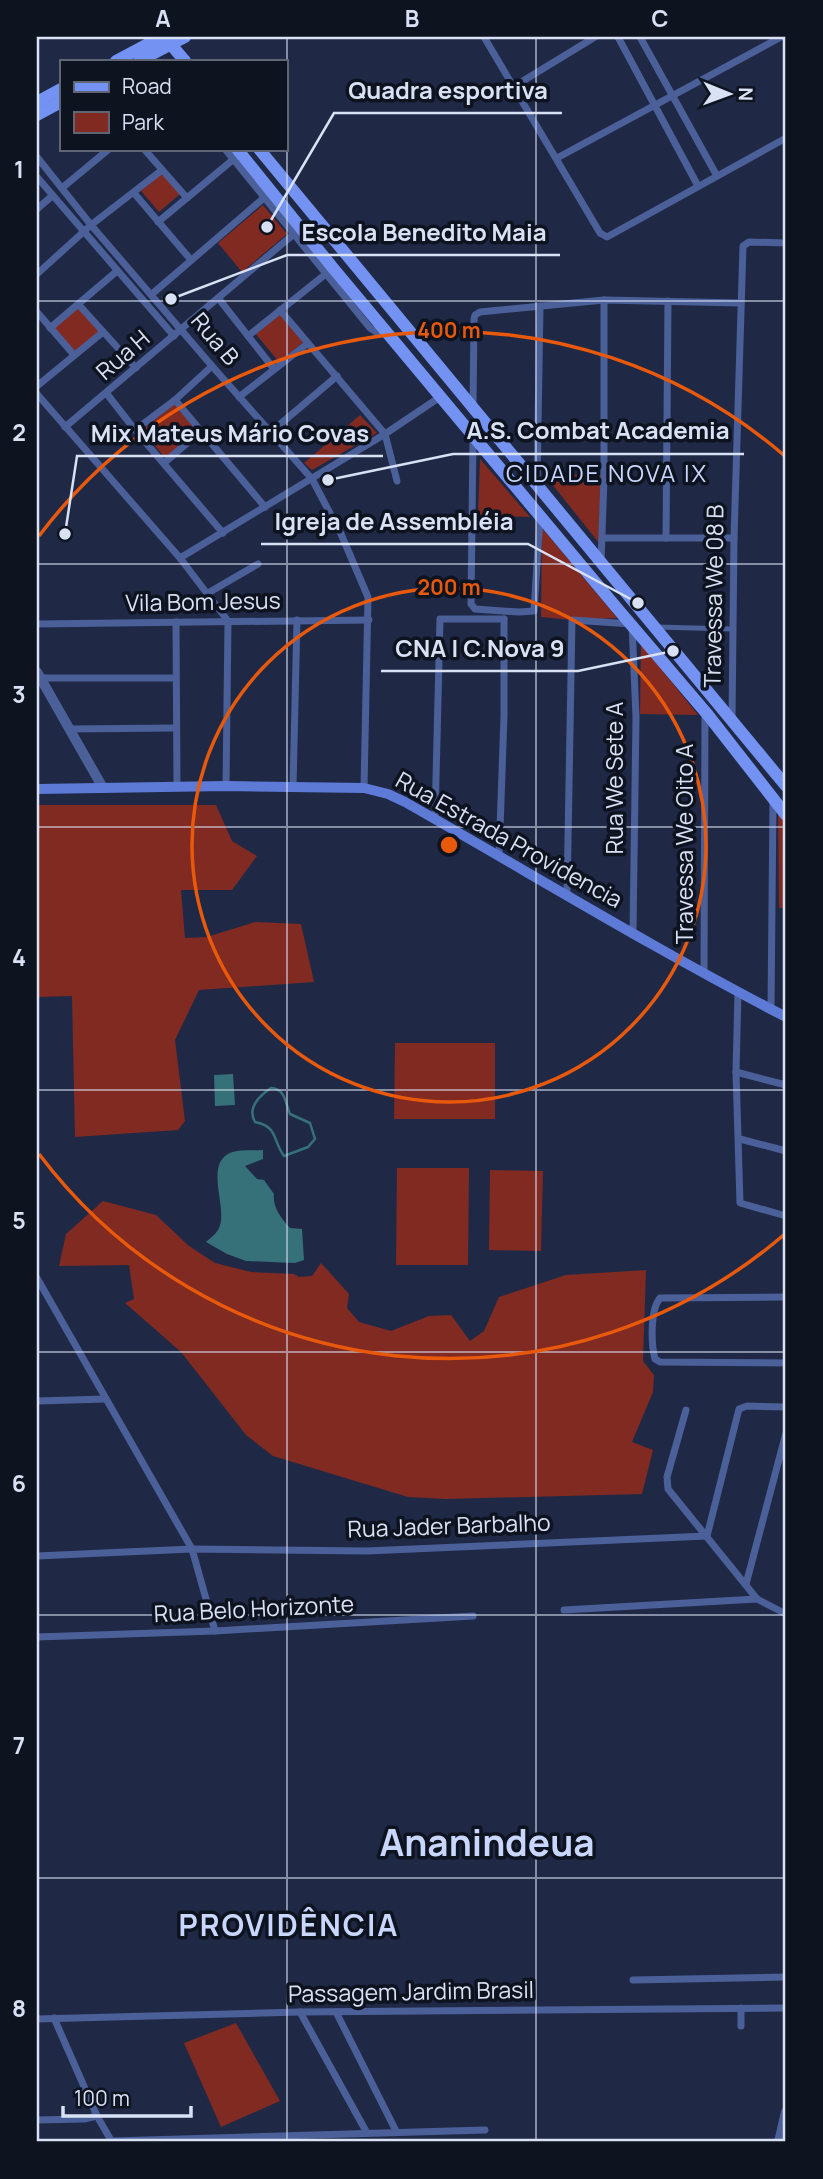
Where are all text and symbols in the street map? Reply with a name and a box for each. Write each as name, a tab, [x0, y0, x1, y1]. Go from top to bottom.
text: A	[155, 2, 171, 34]
text: B	[405, 2, 419, 34]
text: C	[652, 2, 669, 34]
legend	[60, 60, 287, 150]
north arrow	[694, 60, 764, 130]
callout: Quadra esportiva	[334, 68, 562, 113]
text: Road	[122, 72, 172, 100]
text: Quadra esportiva	[348, 73, 548, 106]
text: N	[733, 87, 759, 101]
text: Park	[122, 108, 164, 136]
text: 1	[14, 153, 24, 185]
callout: Escola Benedito Maia	[287, 210, 560, 255]
text: Escola Benedito Maia	[302, 215, 546, 248]
street label: Rua B	[184, 305, 247, 371]
text: 400 m	[417, 316, 481, 344]
street label: Rua H	[89, 322, 156, 386]
callout: A.S. Combat Academia	[453, 409, 744, 454]
callout: Mix Mateus Mário Covas	[77, 411, 383, 456]
text: A.S. Combat Academia	[466, 413, 730, 446]
text: 2	[12, 416, 26, 448]
text: Mix Mateus Mário Covas	[91, 416, 369, 449]
district label: CIDADE NOVA IX	[506, 456, 708, 489]
callout: Igreja de Assembléia	[261, 499, 528, 544]
text: Igreja de Assembléia	[274, 504, 514, 537]
street label: Travessa We 08 B	[695, 504, 731, 688]
text: 200 m	[417, 573, 481, 601]
street label: Vila Bom Jesus	[125, 584, 281, 618]
callout: CNA | C.Nova 9	[381, 626, 578, 671]
text: CNA | C.Nova 9	[395, 631, 565, 664]
text: 3	[12, 678, 26, 710]
street label: Rua We Sete A	[598, 701, 630, 854]
street label: Travessa We Oito A	[668, 743, 700, 944]
street label: Rua Estrada Providencia	[390, 763, 629, 915]
centre of rings	[437, 833, 461, 857]
text: 4	[12, 941, 26, 973]
text: 5	[12, 1204, 26, 1236]
text: 6	[12, 1467, 26, 1499]
street label: Rua Jader Barbalho	[347, 1505, 551, 1545]
street label: Rua Belo Horizonte	[153, 1587, 355, 1629]
text: 7	[13, 1729, 25, 1761]
district label: Ananindeua	[379, 1817, 595, 1867]
district label: PROVIDÊNCIA	[179, 1904, 399, 1945]
street label: Passagem Jardim Brasil	[288, 1973, 534, 2009]
text: 8	[12, 1992, 26, 2024]
scale bar	[63, 2074, 191, 2118]
text: 100 m	[74, 2084, 130, 2112]

